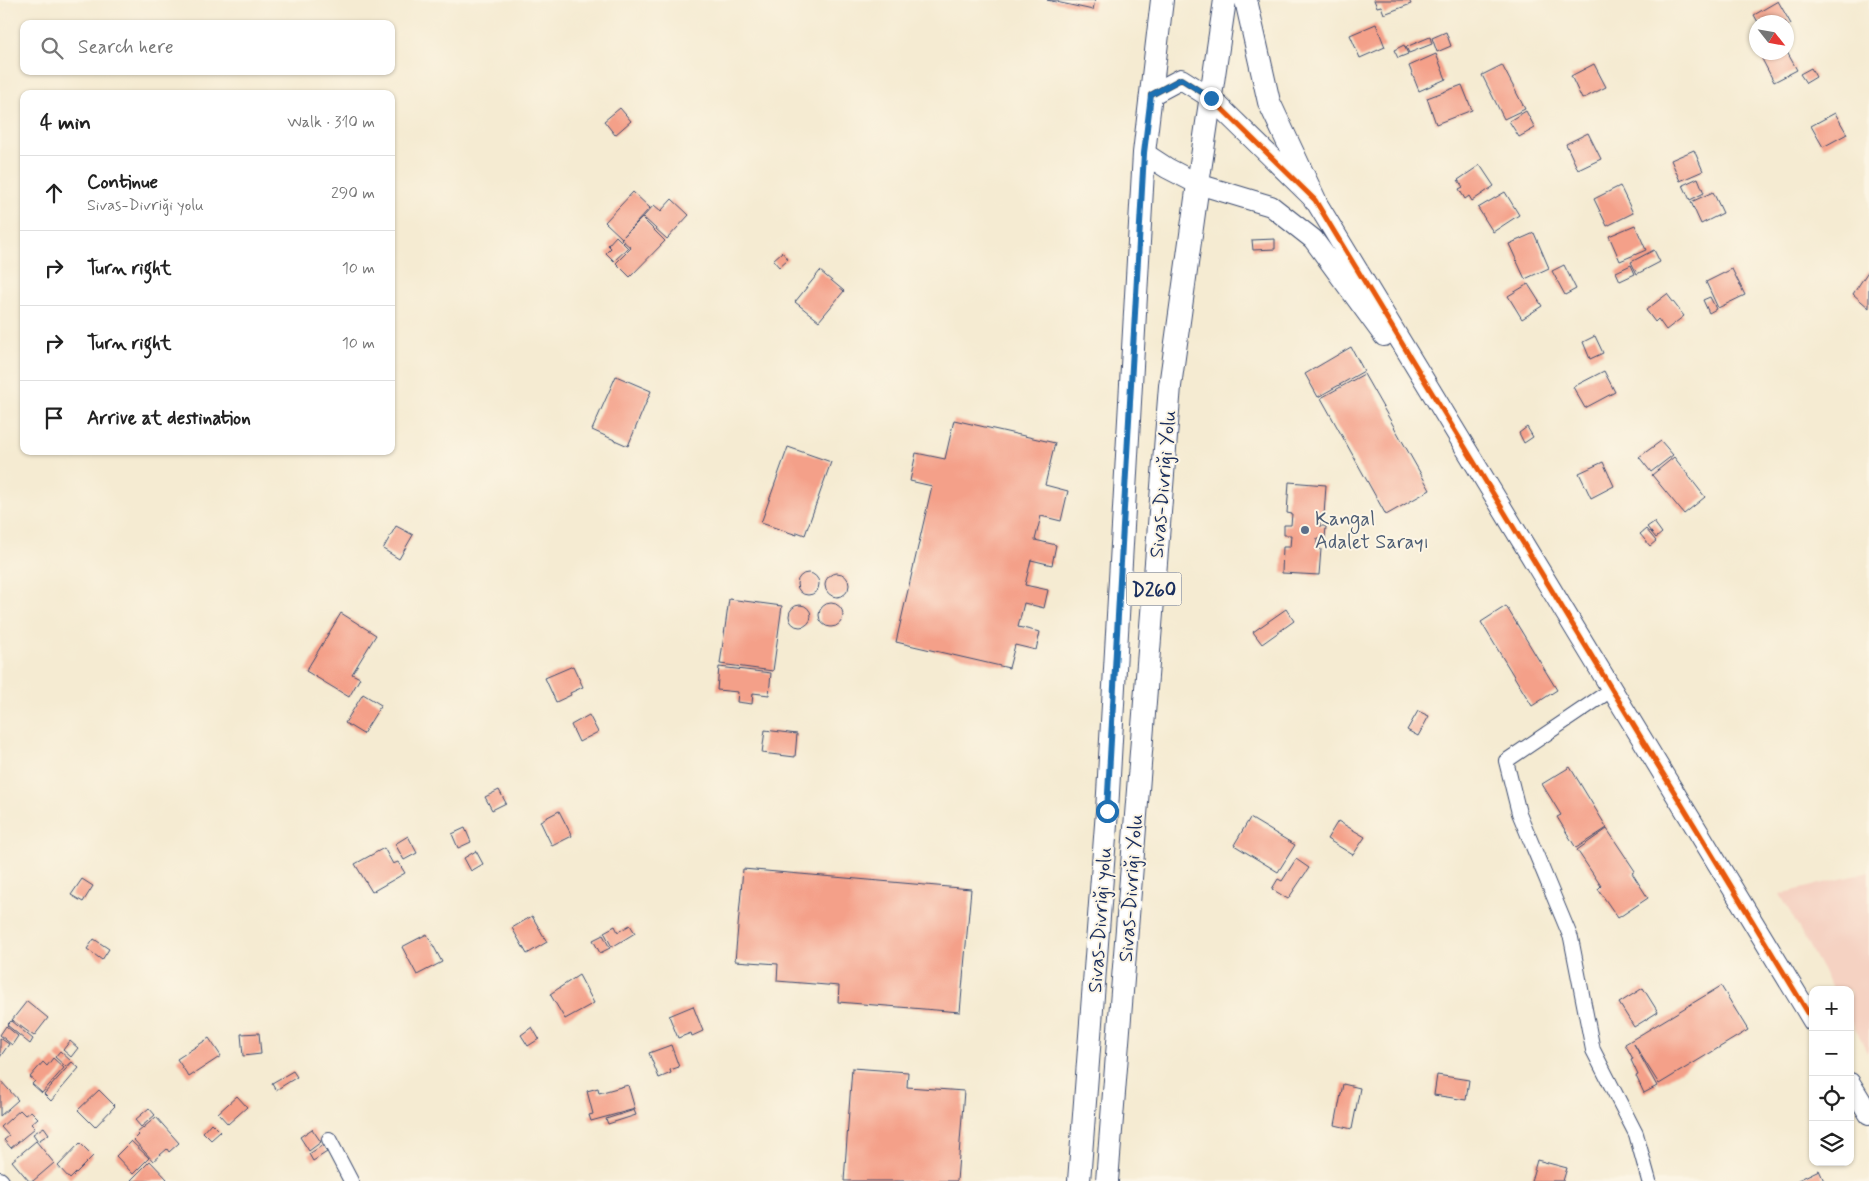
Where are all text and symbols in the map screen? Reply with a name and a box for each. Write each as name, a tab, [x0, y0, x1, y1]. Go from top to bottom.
north arrow	[1749, 15, 1794, 60]
search box	[20, 20, 395, 75]
icon: search	[38, 34, 66, 62]
text: Search here	[78, 35, 174, 60]
route end	[1200, 87, 1223, 110]
text: 4 min	[40, 109, 91, 137]
text: Walk · 310 m	[287, 112, 375, 133]
text: Continue	[87, 170, 158, 195]
icon: ahead	[40, 179, 68, 207]
text: 290 m	[331, 183, 375, 204]
text: Sivas-Divriği yolu	[87, 195, 204, 216]
icon: right	[40, 254, 68, 282]
text: Turn right	[87, 256, 171, 281]
text: 10 m	[342, 258, 375, 279]
icon: right	[40, 329, 68, 357]
text: Turn right	[87, 331, 171, 356]
text: 10 m	[342, 333, 375, 354]
icon: arrive	[40, 404, 68, 432]
text: Arrive at destination	[87, 406, 251, 431]
street label: Sivas-Divriği Yolu	[1144, 409, 1183, 559]
place label: Kangal Adalet Sarayı	[1315, 506, 1429, 556]
marker: Kangal Adalet Sarayı	[1299, 524, 1311, 536]
road number: D260	[1126, 572, 1182, 606]
route start	[1096, 800, 1119, 823]
street label: Sivas-Divriği Yolu	[1113, 813, 1150, 963]
street label: Sivas-Divriği yolu	[1082, 846, 1119, 994]
map controls	[1809, 986, 1854, 1166]
button: +	[1809, 986, 1854, 1031]
button: −	[1809, 1031, 1854, 1076]
button: locate	[1809, 1076, 1854, 1121]
button: layers	[1809, 1121, 1854, 1166]

